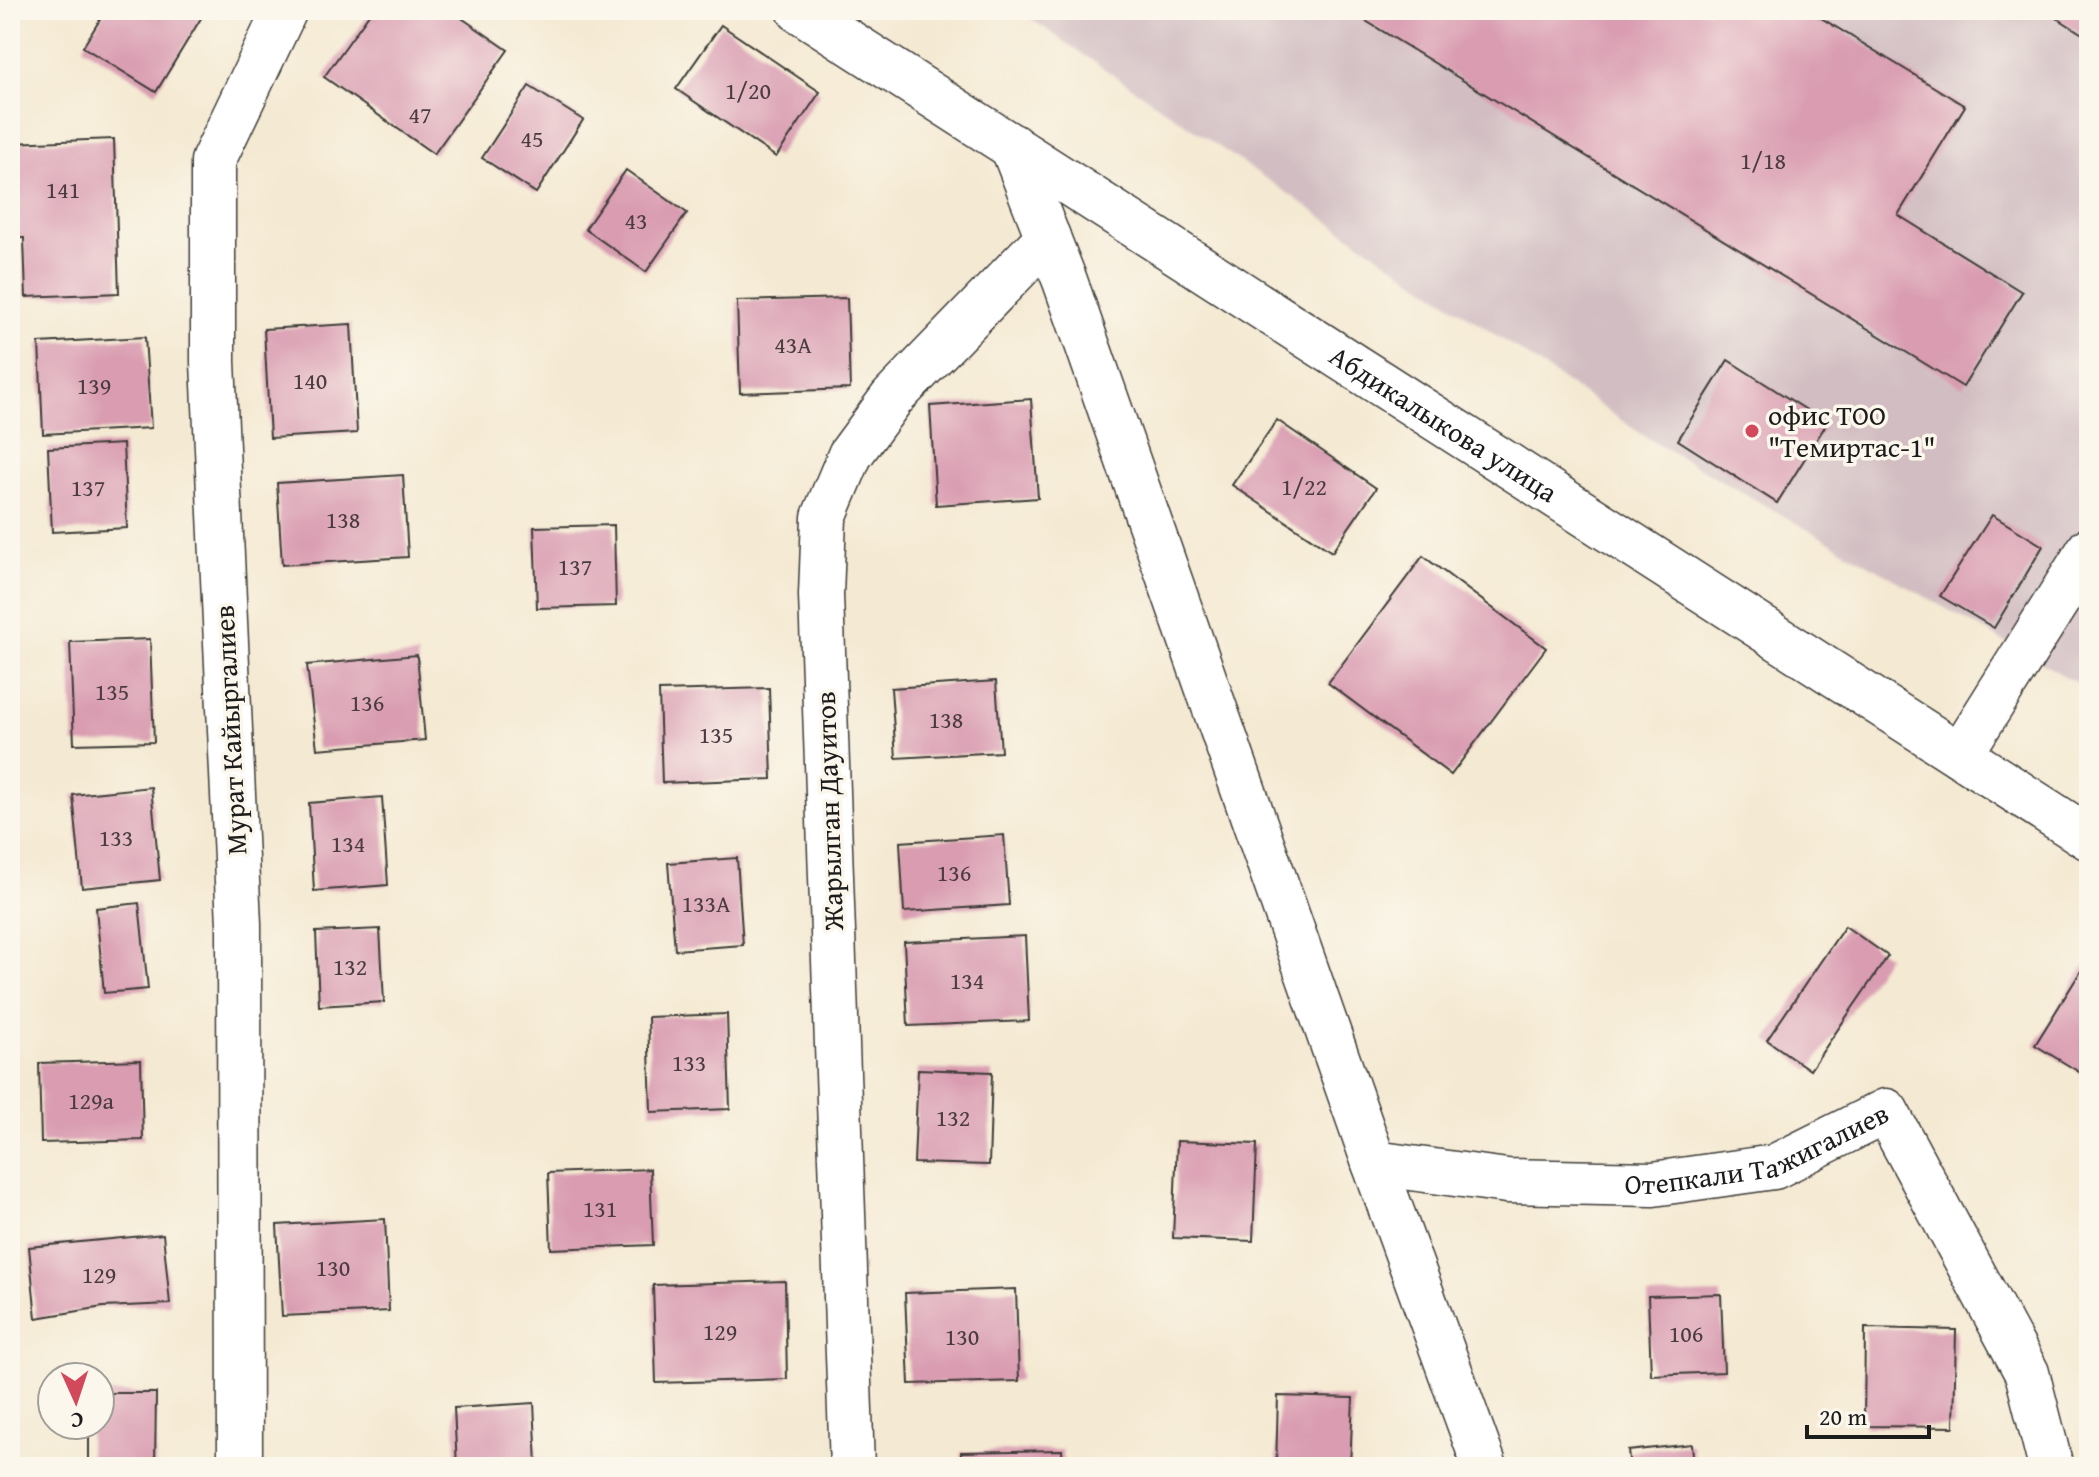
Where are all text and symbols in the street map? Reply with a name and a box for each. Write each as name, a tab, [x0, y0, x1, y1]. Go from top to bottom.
house number: 1/20	[725, 73, 771, 108]
house number: 47	[408, 97, 432, 132]
house number: 45	[520, 121, 544, 156]
house number: 1/18	[1740, 143, 1786, 178]
house number: 141	[46, 172, 80, 207]
house number: 43	[624, 203, 648, 238]
house number: 43А	[774, 327, 812, 362]
street label: Абдикалыкова улица	[1322, 335, 1567, 512]
house number: 140	[293, 363, 327, 398]
house number: 139	[77, 368, 111, 403]
place label: офис ТОО "Темиртас-1"	[1768, 394, 1936, 467]
marker: офис ТОО "Темиртас-1"	[1743, 422, 1761, 440]
house number: 1/22	[1281, 469, 1327, 504]
house number: 137	[71, 470, 105, 505]
house number: 138	[326, 502, 360, 537]
house number: 137	[558, 549, 592, 584]
street label: Мурат Кайыргалиев	[202, 604, 257, 856]
house number: 135	[95, 674, 129, 709]
house number: 136	[350, 685, 384, 720]
street label: Жарылган Дауитов	[804, 691, 853, 932]
house number: 138	[929, 702, 963, 737]
house number: 135	[699, 717, 733, 752]
house number: 133	[99, 820, 133, 855]
house number: 134	[331, 826, 365, 861]
house number: 136	[937, 855, 971, 890]
house number: 133А	[681, 886, 731, 921]
house number: 132	[333, 949, 367, 984]
house number: 134	[950, 963, 984, 998]
house number: 133	[672, 1045, 706, 1080]
house number: 129а	[68, 1083, 115, 1118]
street label: Отепкали Тажигалиев	[1624, 1092, 1895, 1204]
house number: 132	[936, 1100, 970, 1135]
house number: 131	[583, 1191, 617, 1226]
house number: 130	[316, 1250, 350, 1285]
house number: 129	[82, 1257, 116, 1292]
house number: 129	[703, 1314, 737, 1349]
house number: 106	[1669, 1316, 1703, 1351]
house number: 130	[945, 1319, 979, 1354]
north arrow	[36, 1361, 116, 1441]
scale bar	[1807, 1389, 1929, 1439]
text: 20 m	[1819, 1399, 1867, 1434]
text: С	[70, 1405, 84, 1437]

